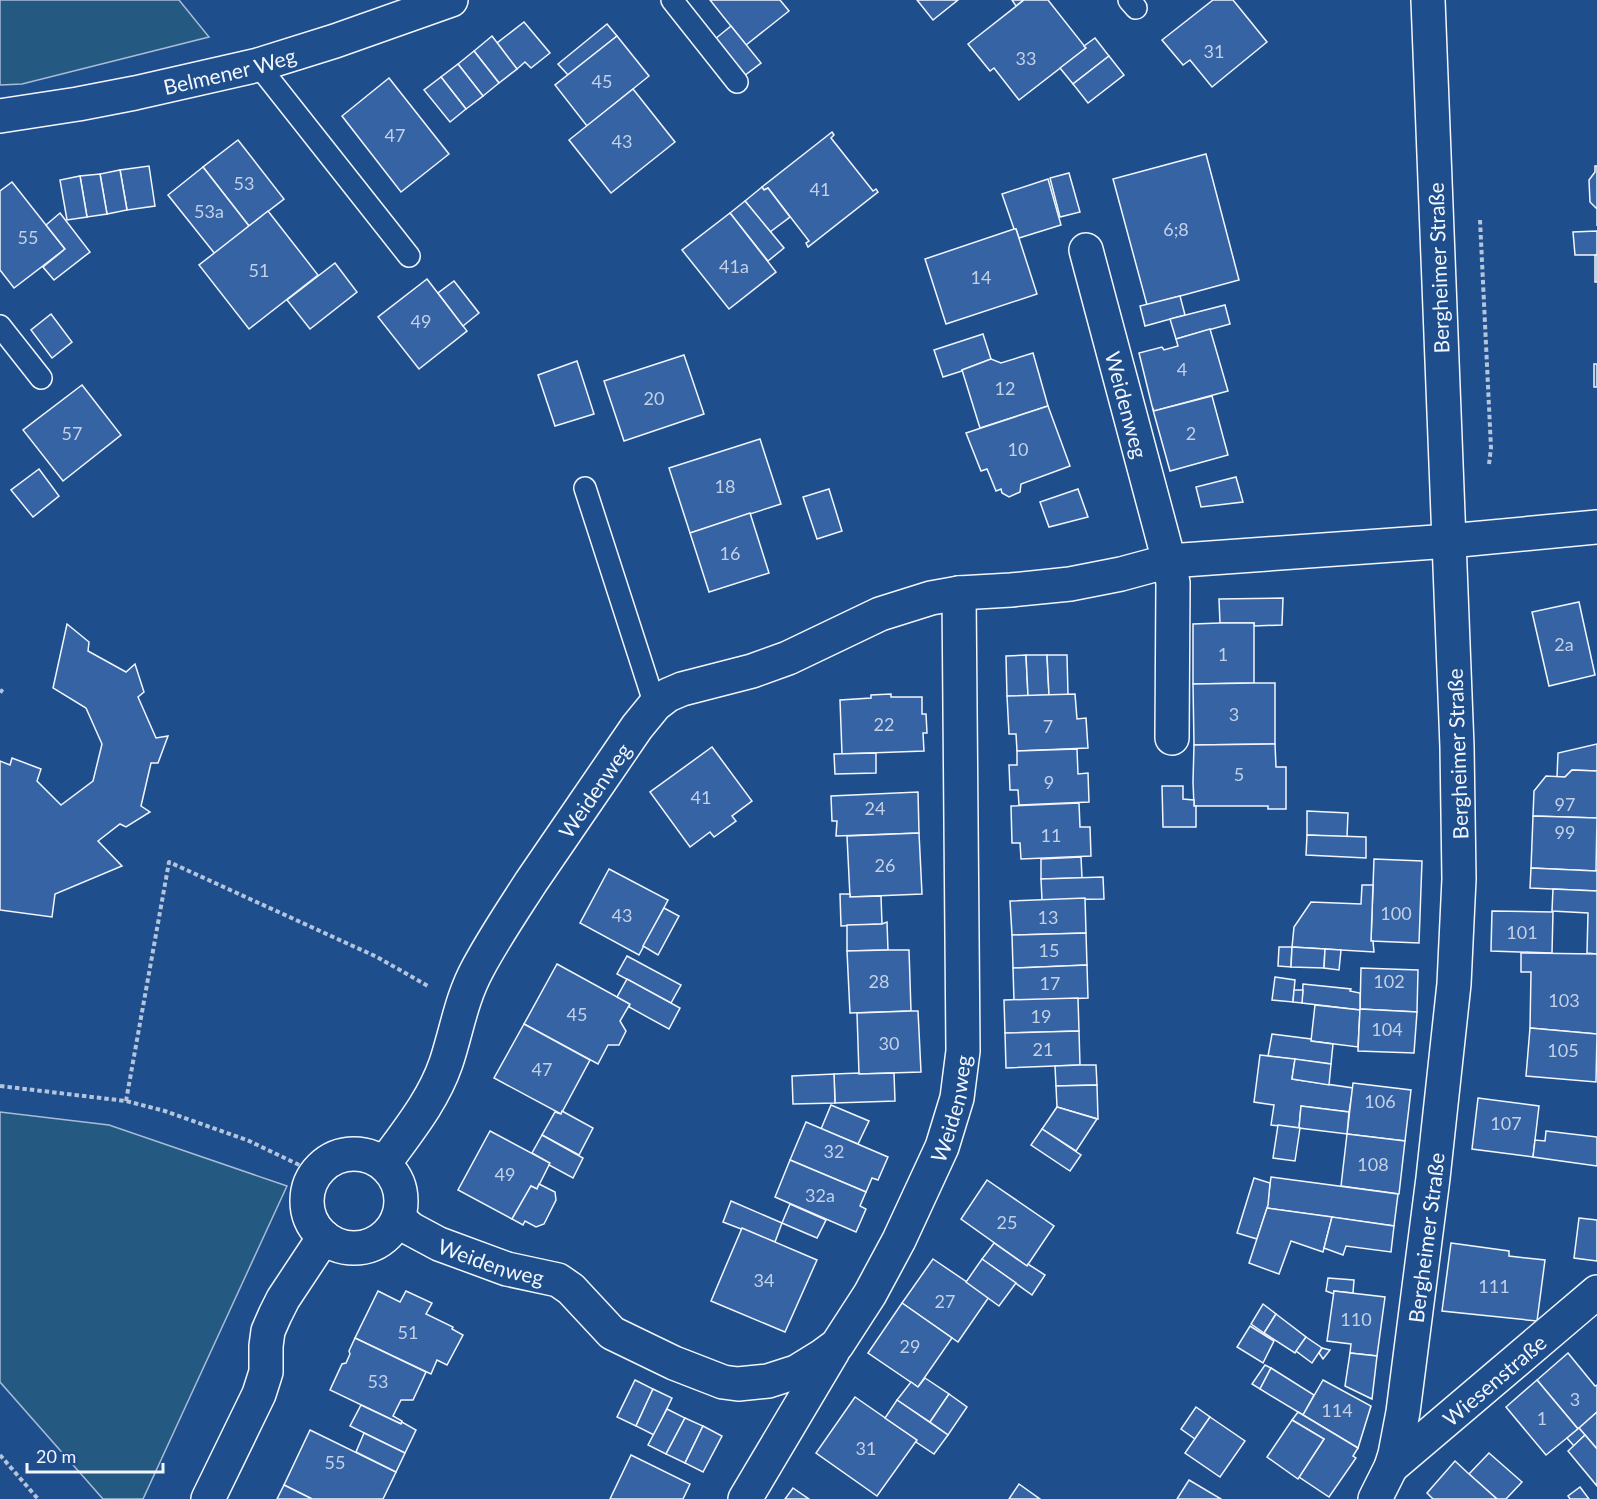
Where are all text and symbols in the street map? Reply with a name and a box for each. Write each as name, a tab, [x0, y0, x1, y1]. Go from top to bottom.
house number: 31	[1204, 40, 1224, 62]
street label: Belmener Weg	[161, 42, 299, 99]
house number: 33	[1016, 47, 1036, 69]
house number: 45	[592, 70, 612, 92]
house number: 47	[385, 124, 405, 146]
house number: 43	[612, 130, 632, 152]
house number: 53	[234, 172, 254, 194]
house number: 41	[810, 178, 830, 200]
street label: Bergheimer Straße	[1423, 182, 1453, 354]
house number: 53a	[194, 200, 224, 222]
house number: 6;8	[1163, 218, 1189, 240]
house number: 55	[18, 226, 38, 248]
house number: 41a	[719, 255, 749, 277]
house number: 51	[249, 259, 269, 281]
house number: 14	[971, 266, 991, 288]
house number: 49	[411, 310, 431, 332]
street label: Weidenweg	[1101, 348, 1153, 461]
house number: 4	[1177, 358, 1187, 380]
house number: 12	[995, 377, 1015, 399]
house number: 20	[644, 387, 664, 409]
house number: 57	[62, 422, 82, 444]
house number: 2	[1186, 422, 1196, 444]
house number: 10	[1008, 438, 1028, 460]
house number: 18	[715, 475, 735, 497]
house number: 16	[720, 542, 740, 564]
house number: 2a	[1554, 633, 1574, 655]
house number: 1	[1218, 643, 1228, 665]
street label: Bergheimer Straße	[1442, 668, 1472, 840]
house number: 3	[1229, 703, 1239, 725]
house number: 22	[874, 713, 894, 735]
house number: 7	[1043, 715, 1053, 737]
street label: Weidenweg	[553, 738, 635, 842]
house number: 5	[1234, 763, 1244, 785]
house number: 9	[1044, 771, 1054, 793]
house number: 41	[691, 786, 711, 808]
house number: 97	[1555, 793, 1575, 815]
house number: 24	[865, 797, 885, 819]
house number: 99	[1555, 821, 1575, 843]
house number: 11	[1041, 824, 1061, 846]
house number: 26	[875, 854, 895, 876]
house number: 100	[1380, 902, 1412, 924]
house number: 43	[612, 904, 632, 926]
house number: 13	[1038, 906, 1058, 928]
house number: 101	[1506, 921, 1538, 943]
house number: 15	[1039, 939, 1059, 961]
house number: 28	[869, 970, 889, 992]
house number: 102	[1373, 970, 1405, 992]
house number: 17	[1040, 972, 1060, 994]
house number: 103	[1548, 989, 1580, 1011]
house number: 45	[567, 1003, 587, 1025]
house number: 19	[1031, 1005, 1051, 1027]
house number: 104	[1371, 1018, 1403, 1040]
house number: 30	[879, 1032, 899, 1054]
house number: 21	[1033, 1038, 1053, 1060]
house number: 105	[1547, 1039, 1579, 1061]
street label: Weidenweg	[924, 1053, 975, 1166]
house number: 47	[532, 1058, 552, 1080]
house number: 106	[1364, 1090, 1396, 1112]
house number: 107	[1490, 1112, 1522, 1134]
house number: 32	[824, 1140, 844, 1162]
street label: Bergheimer Straße	[1402, 1151, 1448, 1324]
house number: 108	[1357, 1153, 1389, 1175]
house number: 49	[495, 1163, 515, 1185]
house number: 32a	[805, 1184, 835, 1206]
house number: 25	[997, 1211, 1017, 1233]
street label: Weidenweg	[435, 1232, 546, 1289]
house number: 34	[754, 1269, 774, 1291]
house number: 111	[1478, 1275, 1510, 1297]
house number: 27	[935, 1290, 955, 1312]
house number: 110	[1340, 1308, 1372, 1330]
house number: 51	[398, 1321, 418, 1343]
street label: Wiesenstraße	[1437, 1329, 1551, 1430]
house number: 29	[900, 1335, 920, 1357]
house number: 53	[368, 1370, 388, 1392]
house number: 3	[1570, 1388, 1580, 1410]
house number: 114	[1321, 1399, 1353, 1421]
house number: 1	[1537, 1407, 1547, 1429]
scale bar	[27, 1436, 164, 1474]
house number: 31	[856, 1437, 876, 1459]
text: 20 m	[36, 1445, 76, 1467]
house number: 55	[325, 1451, 345, 1473]

